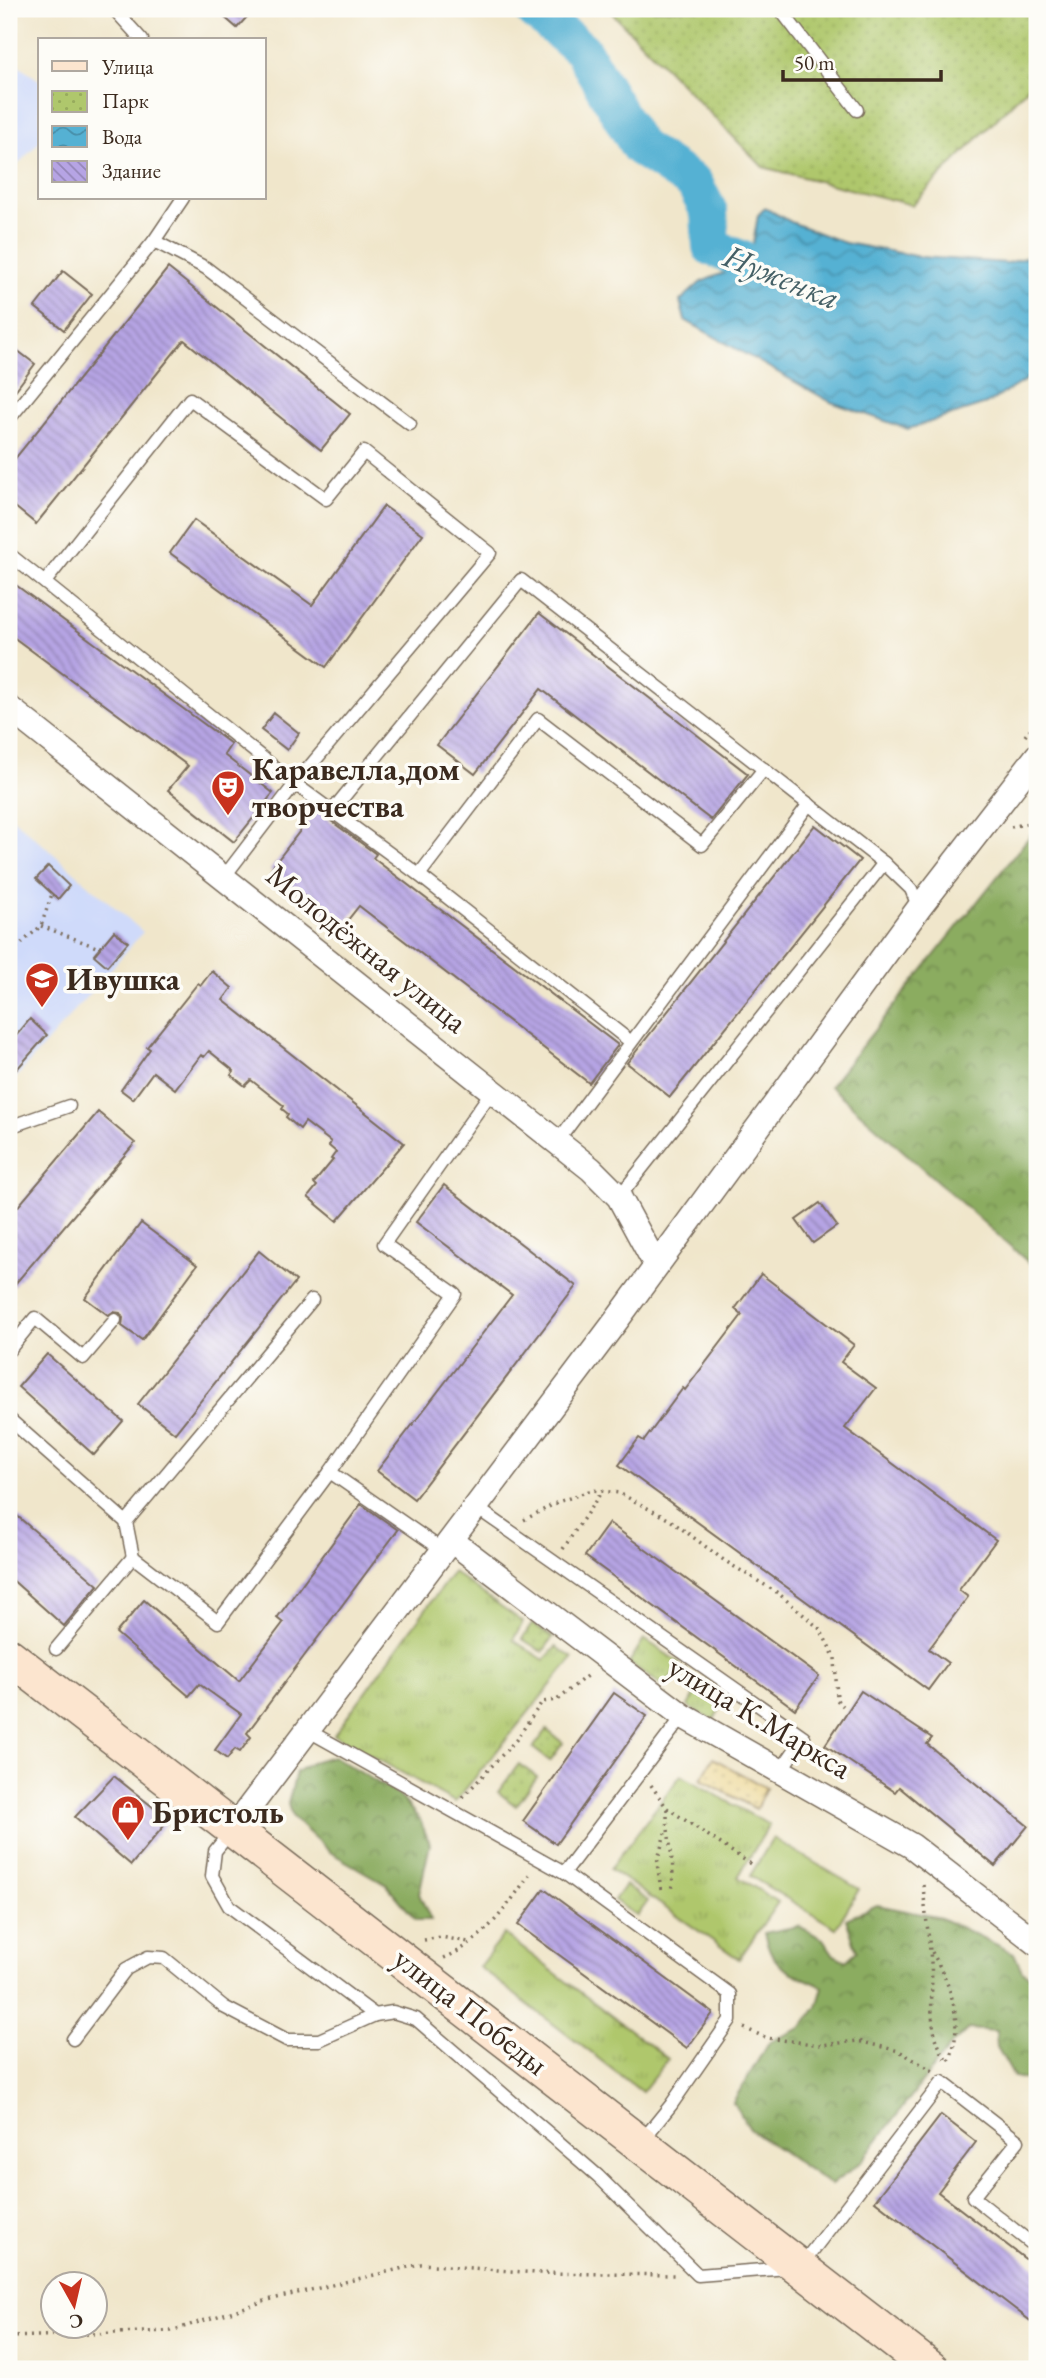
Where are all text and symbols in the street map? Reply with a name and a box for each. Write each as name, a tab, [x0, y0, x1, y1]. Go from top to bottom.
legend	[38, 38, 266, 200]
scale bar	[783, 38, 941, 82]
text: 50 m	[794, 49, 835, 76]
text: Улица	[101, 53, 154, 80]
text: Парк	[102, 87, 149, 114]
text: Вода	[102, 123, 143, 150]
text: Здание	[102, 157, 161, 184]
water label: Нуженка	[717, 234, 846, 319]
place label: Каравелла,дом творчества	[252, 748, 460, 827]
theatre icon: Каравелла,дом творчества	[209, 768, 247, 817]
street label: Молодёжная улица	[258, 854, 477, 1042]
place label: Ивушка	[66, 958, 181, 1000]
school or university icon: Ивушка	[23, 960, 61, 1009]
street label: улица К.Маркса	[660, 1646, 860, 1788]
place label: Бристоль	[152, 1791, 284, 1833]
shop icon: Бристоль	[109, 1793, 147, 1842]
street label: улица Победы	[385, 1937, 557, 2085]
north arrow	[38, 2270, 108, 2340]
text: С	[68, 2308, 85, 2335]

